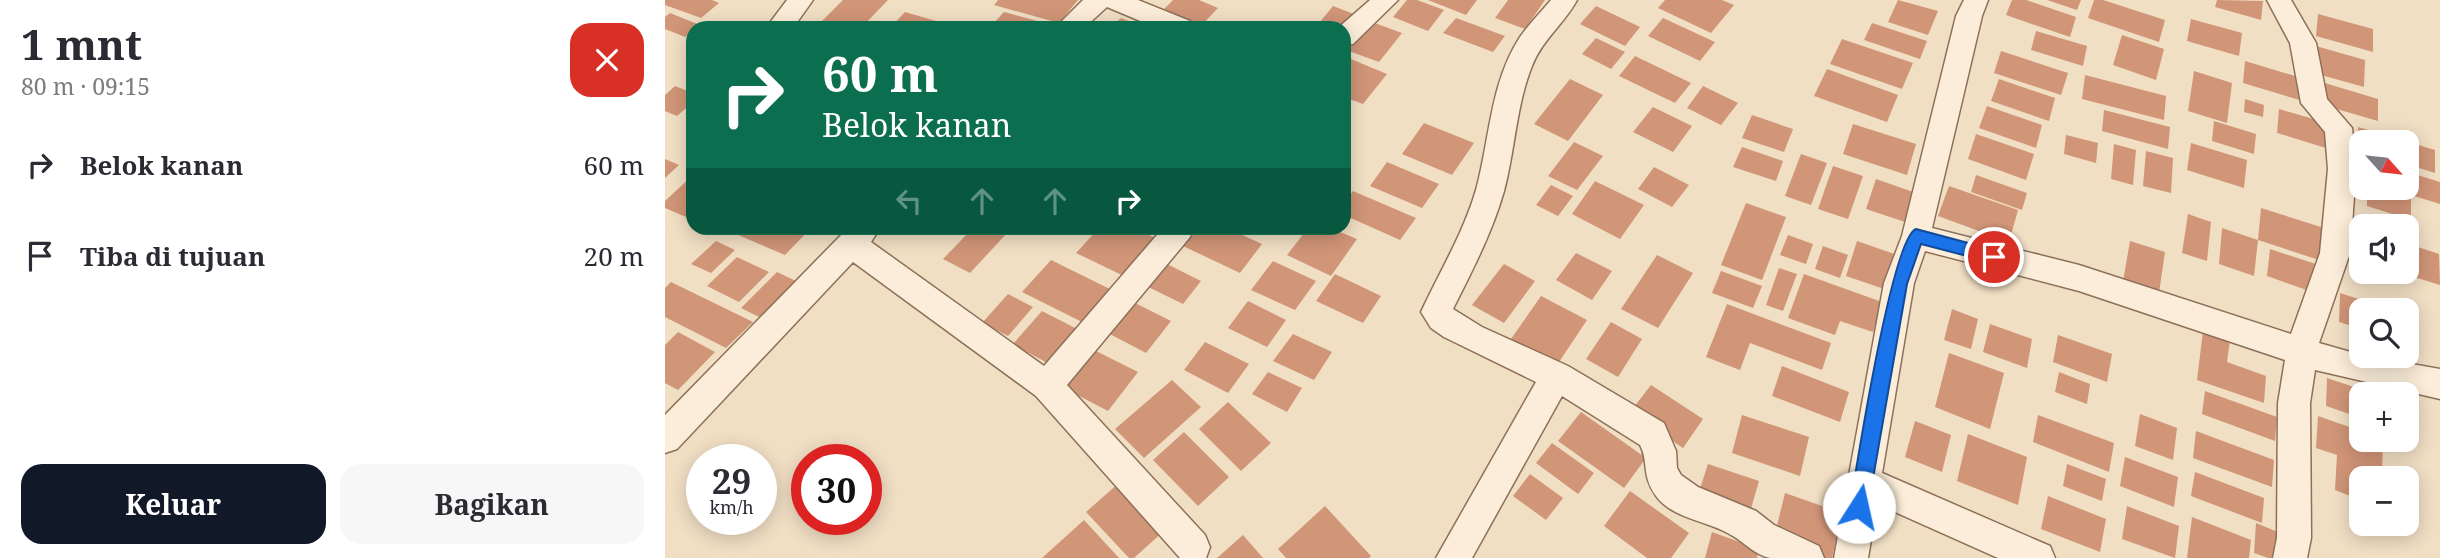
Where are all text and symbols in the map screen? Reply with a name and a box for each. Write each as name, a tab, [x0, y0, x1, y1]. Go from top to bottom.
text: 1 mnt	[21, 15, 142, 72]
button: close	[570, 23, 644, 97]
text: 60 m	[822, 40, 938, 106]
icon: right	[707, 49, 798, 140]
text: 80 m · 09:15	[21, 70, 150, 102]
text: Belok kanan	[822, 103, 1012, 146]
north arrow	[2349, 130, 2419, 200]
map controls	[2349, 130, 2419, 536]
icon: right	[21, 146, 59, 184]
text: Belok kanan	[80, 147, 243, 183]
text: 60 m	[584, 147, 644, 183]
icon: left	[890, 182, 928, 220]
icon: ahead	[963, 182, 1001, 220]
icon: ahead	[1036, 182, 1074, 220]
icon: right	[1109, 182, 1147, 220]
button: sound	[2349, 214, 2419, 284]
pin	[1964, 227, 2024, 287]
icon: arrive	[21, 237, 59, 275]
text: Tiba di tujuan	[80, 238, 265, 274]
text: 20 m	[584, 238, 644, 274]
icon: arrive	[1975, 238, 2013, 276]
button: search	[2349, 298, 2419, 368]
button: +	[2349, 382, 2419, 452]
speed limit sign: 30	[791, 444, 882, 535]
text: 29	[712, 457, 751, 504]
button: Keluar	[21, 464, 326, 544]
button: Bagikan	[340, 464, 644, 544]
button: −	[2349, 466, 2419, 536]
position arrow	[1822, 470, 1896, 544]
text: km/h	[709, 495, 754, 519]

